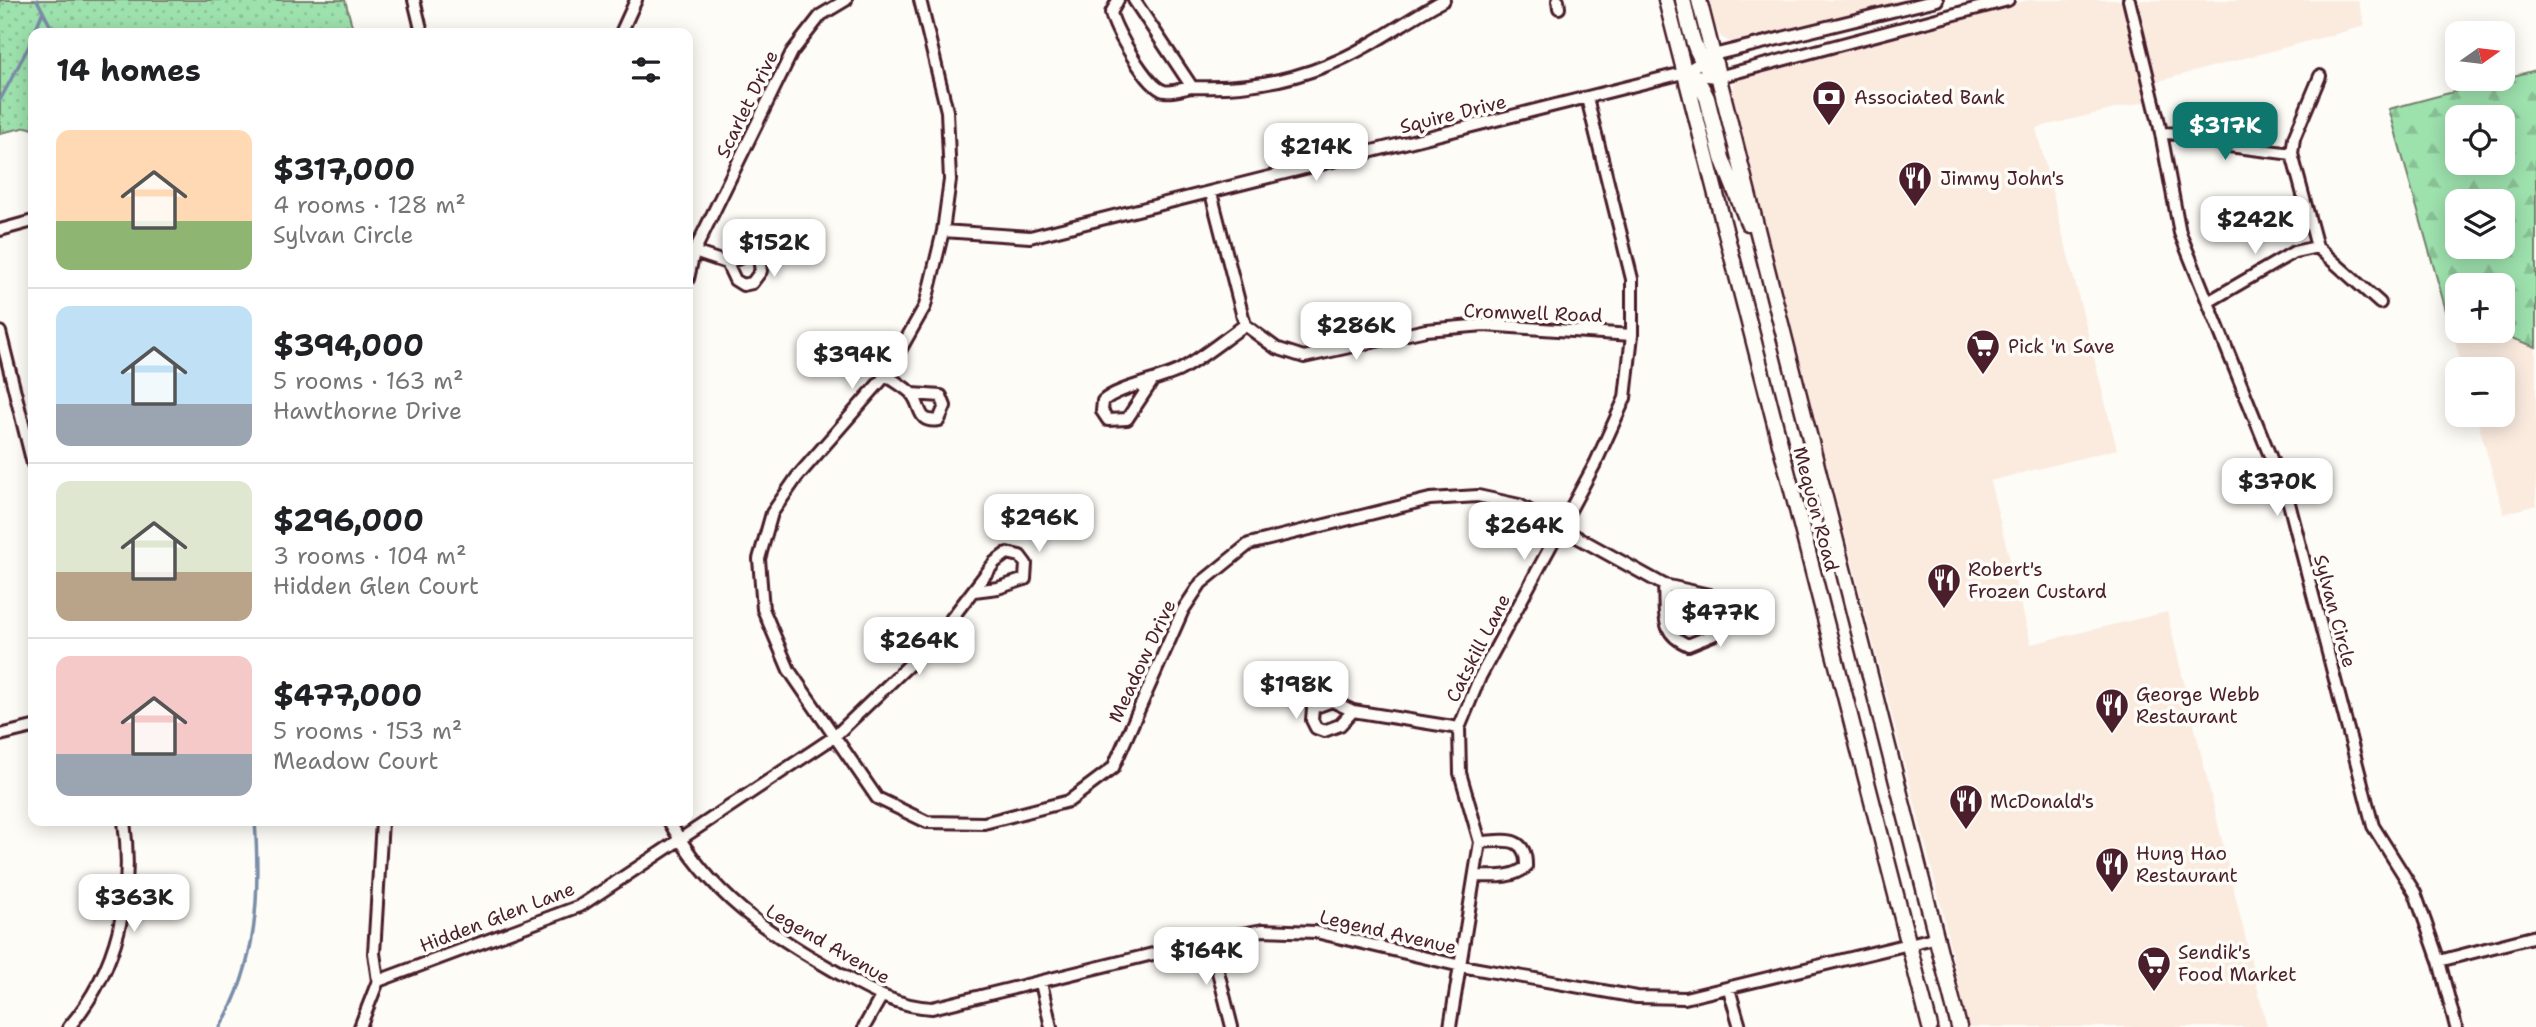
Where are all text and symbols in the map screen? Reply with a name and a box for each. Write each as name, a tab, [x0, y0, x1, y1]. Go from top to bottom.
north arrow	[2445, 21, 2515, 91]
map controls	[2445, 21, 2515, 427]
street label: Scarlet Drive	[710, 46, 784, 162]
text: 14 homes	[56, 50, 201, 91]
icon: filters	[627, 51, 665, 89]
bank icon: Associated Bank	[1810, 78, 1848, 127]
place label: Associated Bank	[1854, 85, 2005, 110]
street label: Squire Drive	[1397, 89, 1509, 139]
pin: $317K	[2176, 102, 2274, 162]
button: locate	[2445, 105, 2515, 175]
text: $317K	[2189, 110, 2261, 140]
pin: $214K	[1267, 124, 1365, 183]
text: $214K	[1280, 131, 1352, 161]
text: $317,000	[273, 149, 415, 190]
icon: home	[112, 158, 196, 242]
restaurant icon: Jimmy John's	[1896, 159, 1934, 208]
place label: Jimmy John's	[1940, 166, 2064, 191]
button: layers	[2445, 189, 2515, 259]
text: 4 rooms · 128 m²	[273, 190, 466, 220]
pin: $242K	[2206, 196, 2304, 256]
text: $242K	[2216, 204, 2294, 234]
pin: $152K	[725, 219, 823, 279]
text: Sylvan Circle	[273, 220, 413, 250]
text: $152K	[739, 227, 809, 257]
button: +	[2445, 273, 2515, 343]
street label: Cromwell Road	[1463, 298, 1603, 328]
pin: $286K	[1307, 302, 1405, 362]
text: $286K	[1316, 310, 1396, 340]
text: $394,000	[273, 325, 424, 366]
supermarket icon: Pick 'n Save	[1964, 327, 2002, 376]
pin: $394K	[803, 332, 901, 391]
icon: home	[112, 334, 196, 418]
place label: Pick 'n Save	[2008, 334, 2115, 359]
text: $394K	[813, 339, 891, 369]
button: −	[2445, 357, 2515, 427]
text: 5 rooms · 163 m²	[273, 366, 464, 396]
text: Hawthorne Drive	[273, 396, 462, 426]
street label: Mequon Road	[1787, 444, 1845, 574]
pin: $370K	[2228, 458, 2326, 518]
text: $370K	[2238, 466, 2316, 496]
pin: $296K	[990, 494, 1088, 554]
text: $296,000	[273, 500, 424, 541]
text: $296K	[1000, 502, 1078, 532]
pin: $264K	[1475, 503, 1573, 562]
icon: home	[112, 509, 196, 593]
text: $264K	[1485, 510, 1563, 540]
text: 3 rooms · 104 m²	[273, 541, 466, 571]
street label: Sylvan Circle	[2308, 552, 2362, 670]
place label: Robert's Frozen Custard	[1968, 557, 2107, 604]
restaurant icon: Robert's Frozen Custard	[1925, 561, 1963, 610]
text: Hidden Glen Court	[273, 571, 479, 601]
street label: Catskill Lane	[1440, 590, 1516, 706]
pin: $477K	[1671, 590, 1769, 649]
street label: Meadow Drive	[1103, 595, 1181, 727]
text: $477K	[1681, 597, 1759, 627]
pin: $264K	[870, 618, 968, 677]
text: $264K	[880, 625, 958, 655]
pin: $198K	[1247, 662, 1345, 721]
text: $198K	[1260, 669, 1333, 699]
text: $477,000	[273, 675, 422, 716]
place label: George Webb Restaurant	[2136, 682, 2260, 729]
icon: home	[112, 684, 196, 768]
restaurant icon: George Webb Restaurant	[2093, 686, 2131, 735]
text: 5 rooms · 153 m²	[273, 716, 462, 746]
text: Meadow Court	[273, 746, 439, 776]
restaurant icon: McDonald's	[1947, 782, 1985, 831]
place label: McDonald's	[1990, 789, 2094, 814]
place label: Hung Hao Restaurant	[2136, 841, 2238, 888]
restaurant icon: Hung Hao Restaurant	[2093, 845, 2131, 894]
pin: $363K	[85, 874, 183, 934]
street label: Hidden Glen Lane	[416, 876, 578, 958]
text: $363K	[95, 882, 173, 912]
street label: Legend Avenue	[761, 898, 895, 990]
street label: Legend Avenue	[1317, 904, 1459, 960]
pin: $164K	[1157, 928, 1255, 987]
text: $164K	[1170, 935, 1242, 965]
place label: Sendik's Food Market	[2178, 940, 2297, 987]
supermarket icon: Sendik's Food Market	[2135, 944, 2173, 993]

